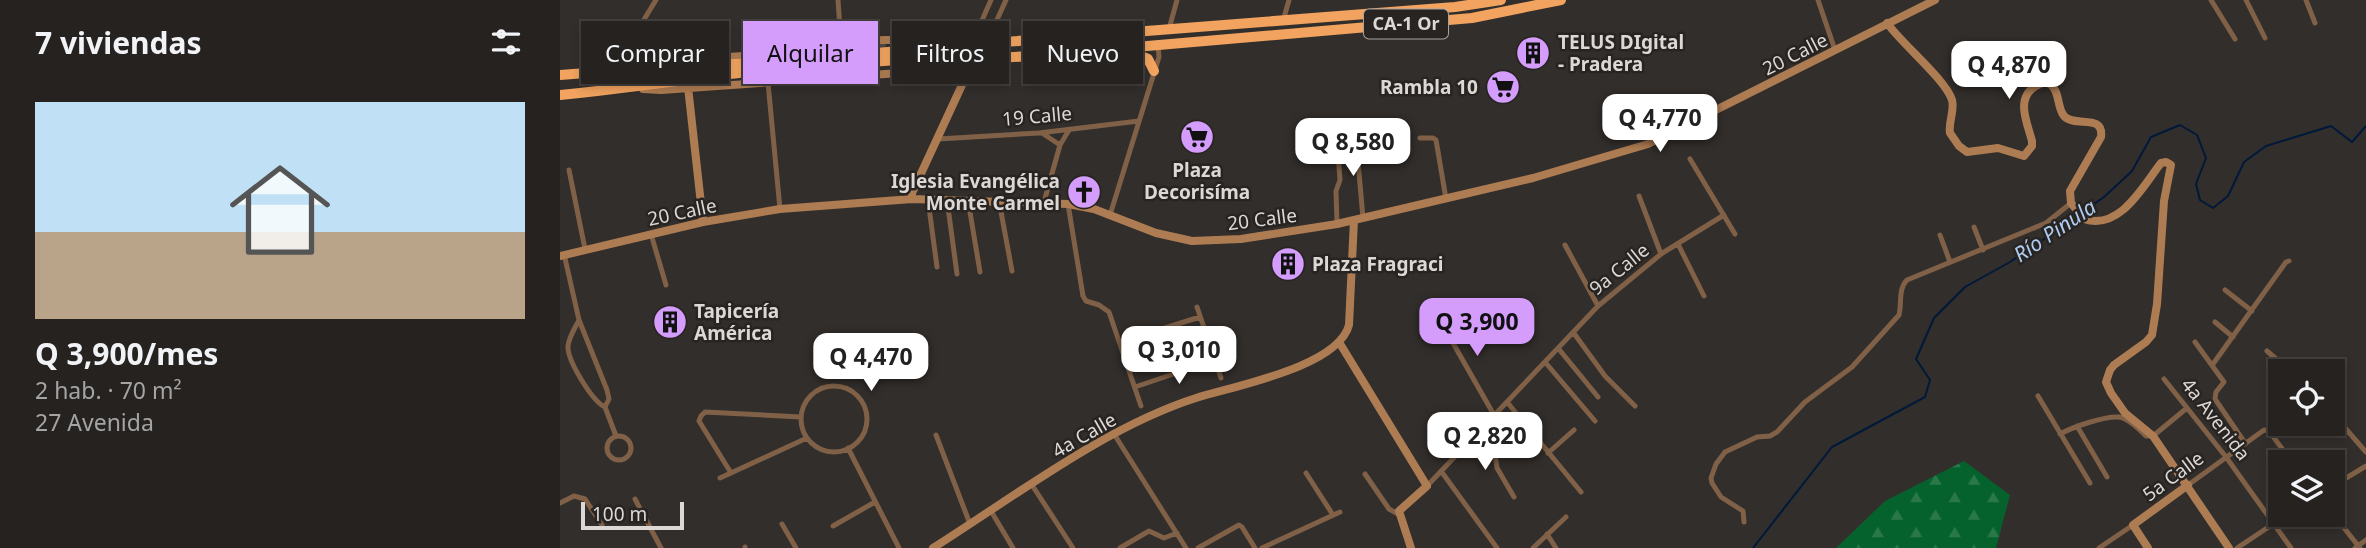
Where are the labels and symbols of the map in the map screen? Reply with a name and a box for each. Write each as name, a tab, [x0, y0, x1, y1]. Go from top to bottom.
road number: CA-1 Or	[1364, 9, 1448, 38]
street label: 20 Calle	[1758, 27, 1832, 81]
place label: TELUS DIgital - Pradera	[1558, 29, 1684, 77]
building icon: TELUS DIgital - Pradera	[1514, 34, 1552, 72]
pin: Q 4,870	[1944, 42, 2074, 101]
supermarket icon: Rambla 10	[1484, 68, 1522, 106]
place label: Rambla 10	[1380, 74, 1478, 100]
pin: Q 4,770	[1595, 94, 1725, 154]
street label: 19 Calle	[1001, 100, 1073, 132]
supermarket icon: Plaza Decorisíma	[1178, 118, 1216, 156]
pin: Q 8,580	[1288, 118, 1418, 178]
place label: Plaza Decorisíma	[1144, 157, 1250, 205]
place label: Iglesia Evangélica Monte Carmel	[891, 168, 1060, 216]
church icon: Iglesia Evangélica Monte Carmel	[1065, 173, 1103, 211]
street label: 20 Calle	[645, 192, 719, 232]
water label: Río Pinula	[2008, 192, 2101, 268]
street label: 20 Calle	[1226, 202, 1298, 236]
street label: 9a Calle	[1584, 237, 1654, 301]
building icon: Plaza Fragraci	[1269, 245, 1307, 283]
place label: Plaza Fragraci	[1312, 251, 1443, 277]
place label: Tapicería América	[694, 298, 779, 346]
pin: Q 3,900	[1412, 298, 1542, 358]
building icon: Tapicería América	[651, 303, 689, 341]
pin: Q 3,010	[1114, 326, 1244, 386]
pin: Q 4,470	[806, 334, 936, 393]
street label: 4a Avenida	[2176, 372, 2256, 466]
street label: 4a Calle	[1047, 406, 1121, 464]
pin: Q 2,820	[1420, 412, 1550, 472]
street label: 5a Calle	[2137, 445, 2209, 507]
scale bar	[581, 499, 684, 531]

